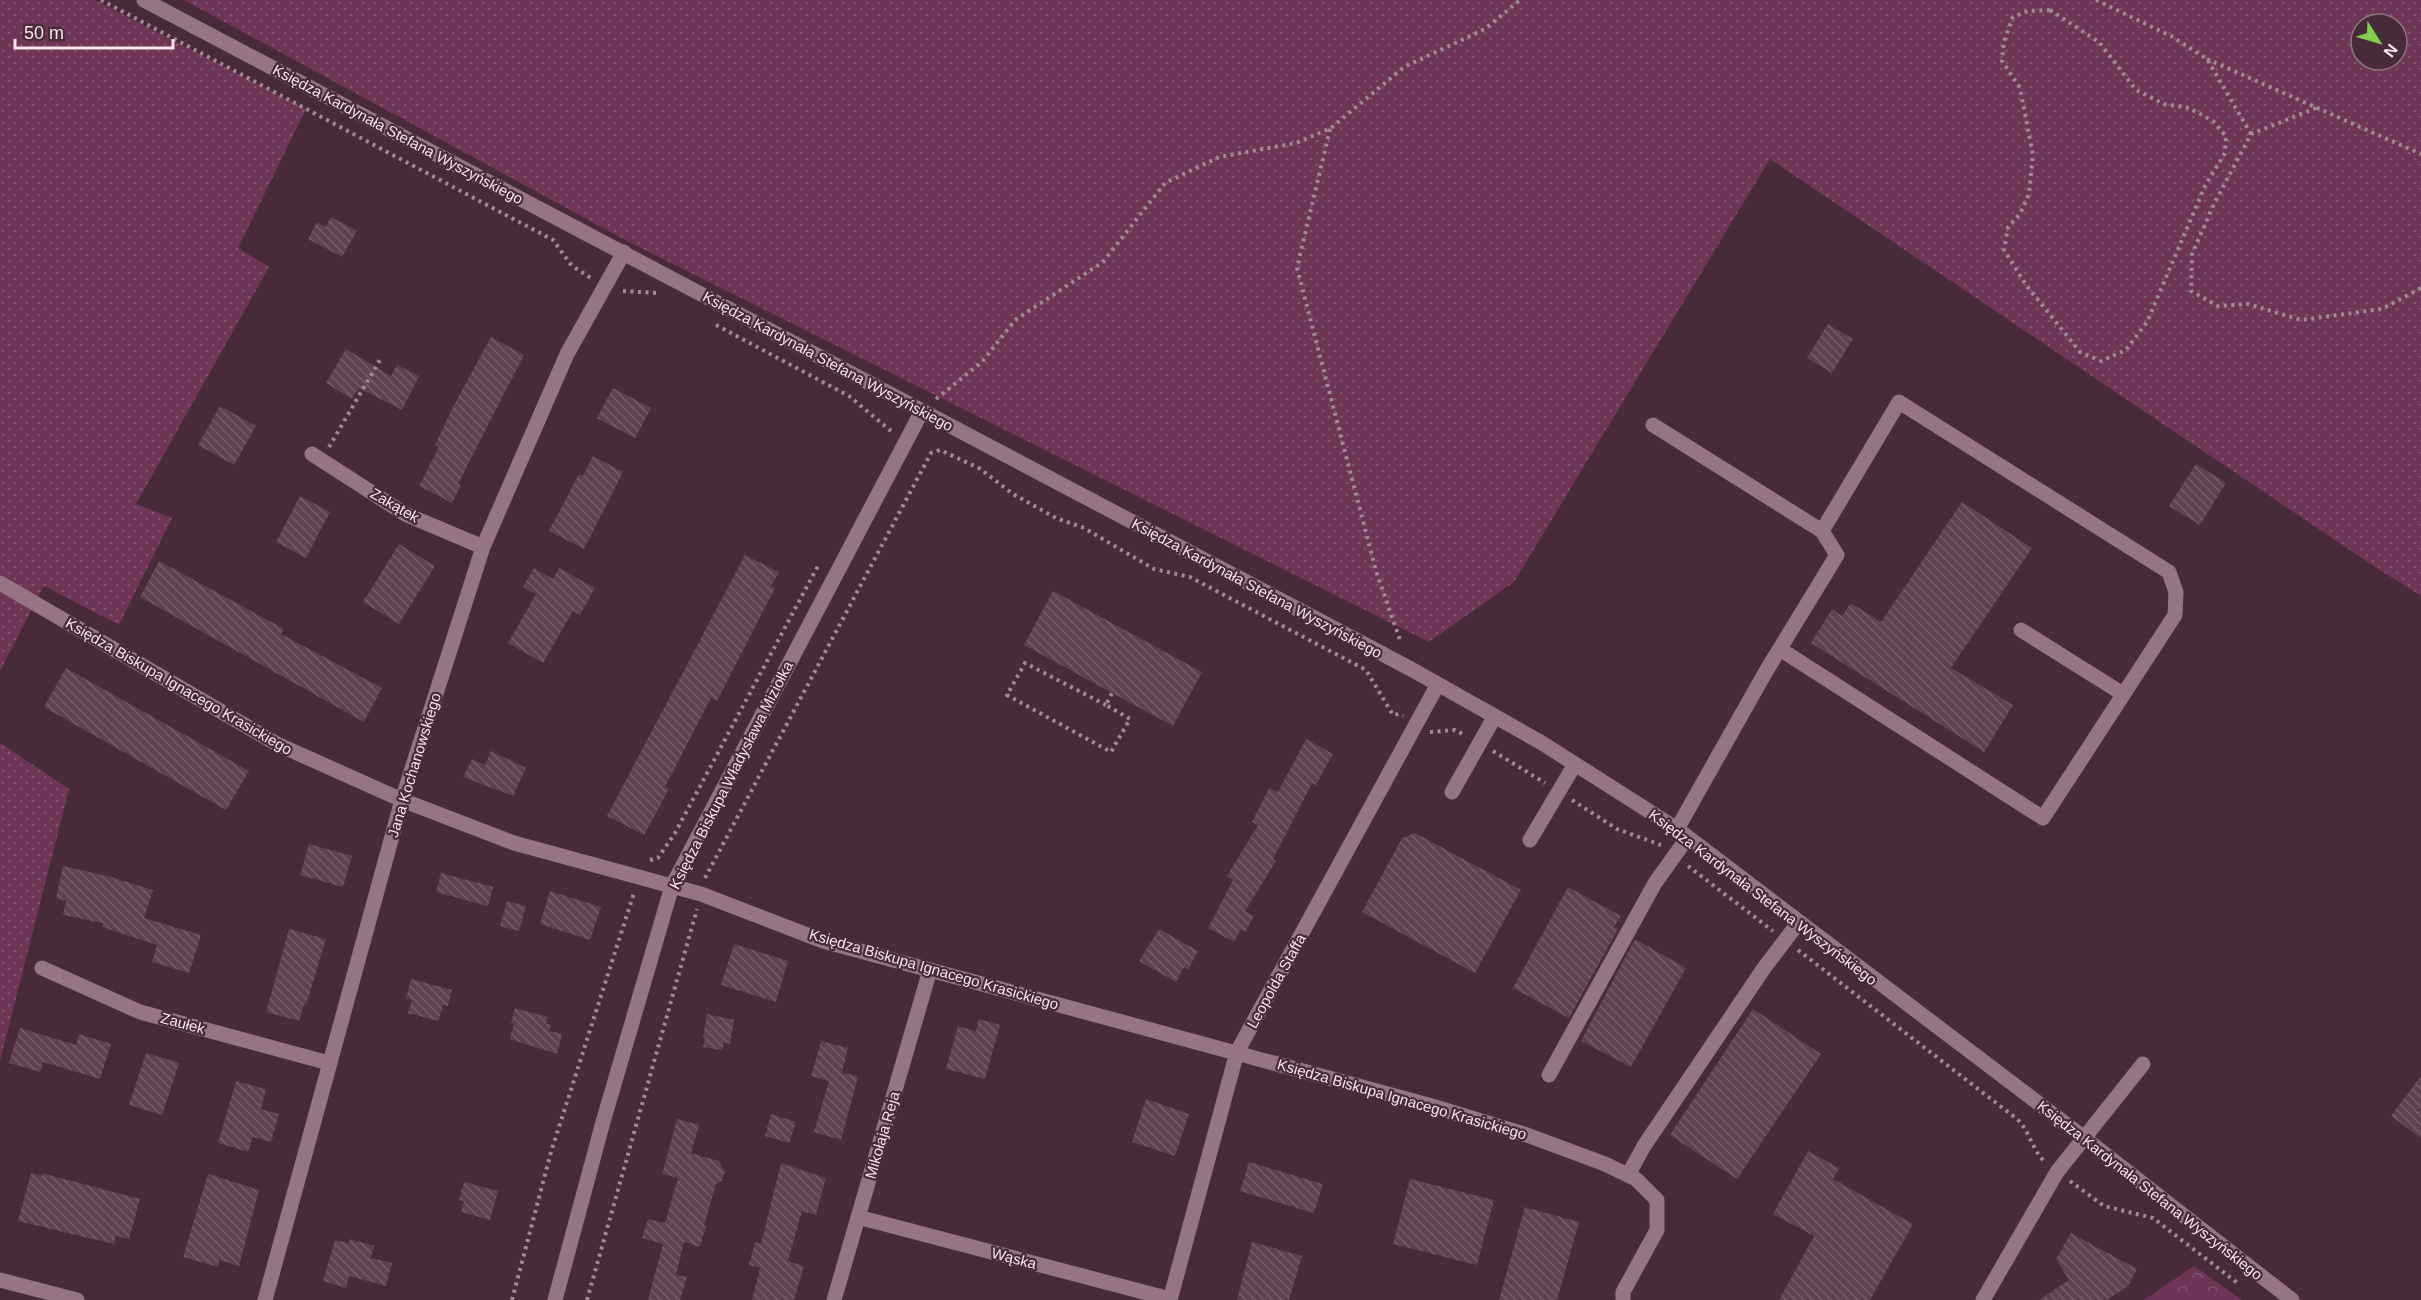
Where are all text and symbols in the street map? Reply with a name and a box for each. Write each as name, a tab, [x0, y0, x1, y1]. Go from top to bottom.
scale bar	[15, 12, 172, 50]
north arrow	[2349, 12, 2409, 72]
text: 50 m	[24, 23, 64, 43]
text: N	[2380, 41, 2401, 60]
street label: Księdza Kardynała Stefana Wyszyńskiego	[270, 61, 526, 207]
street label: Księdza Kardynała Stefana Wyszyńskiego	[700, 288, 956, 434]
street label: Zakątek	[368, 484, 423, 526]
street label: Księdza Kardynała Stefana Wyszyńskiego	[1129, 515, 1385, 661]
street label: Księdza Biskupa Ignacego Krasickiego	[63, 614, 295, 758]
street label: Księdza Biskupa Władysława Miziołka	[666, 658, 796, 892]
street label: Jana Kochanowskiego	[384, 691, 444, 839]
street label: Księdza Kardynała Stefana Wyszyńskiego	[1646, 806, 1880, 988]
street label: Księdza Biskupa Ignacego Krasickiego	[807, 925, 1061, 1013]
street label: Leopolda Staffa	[1243, 930, 1309, 1031]
street label: Zaułek	[159, 1009, 207, 1037]
street label: Księdza Biskupa Ignacego Krasickiego	[1275, 1055, 1529, 1143]
street label: Mikołaja Reja	[861, 1089, 903, 1181]
street label: Księdza Kardynała Stefana Wyszyńskiego	[2034, 1097, 2266, 1283]
street label: Wąska	[990, 1244, 1039, 1272]

